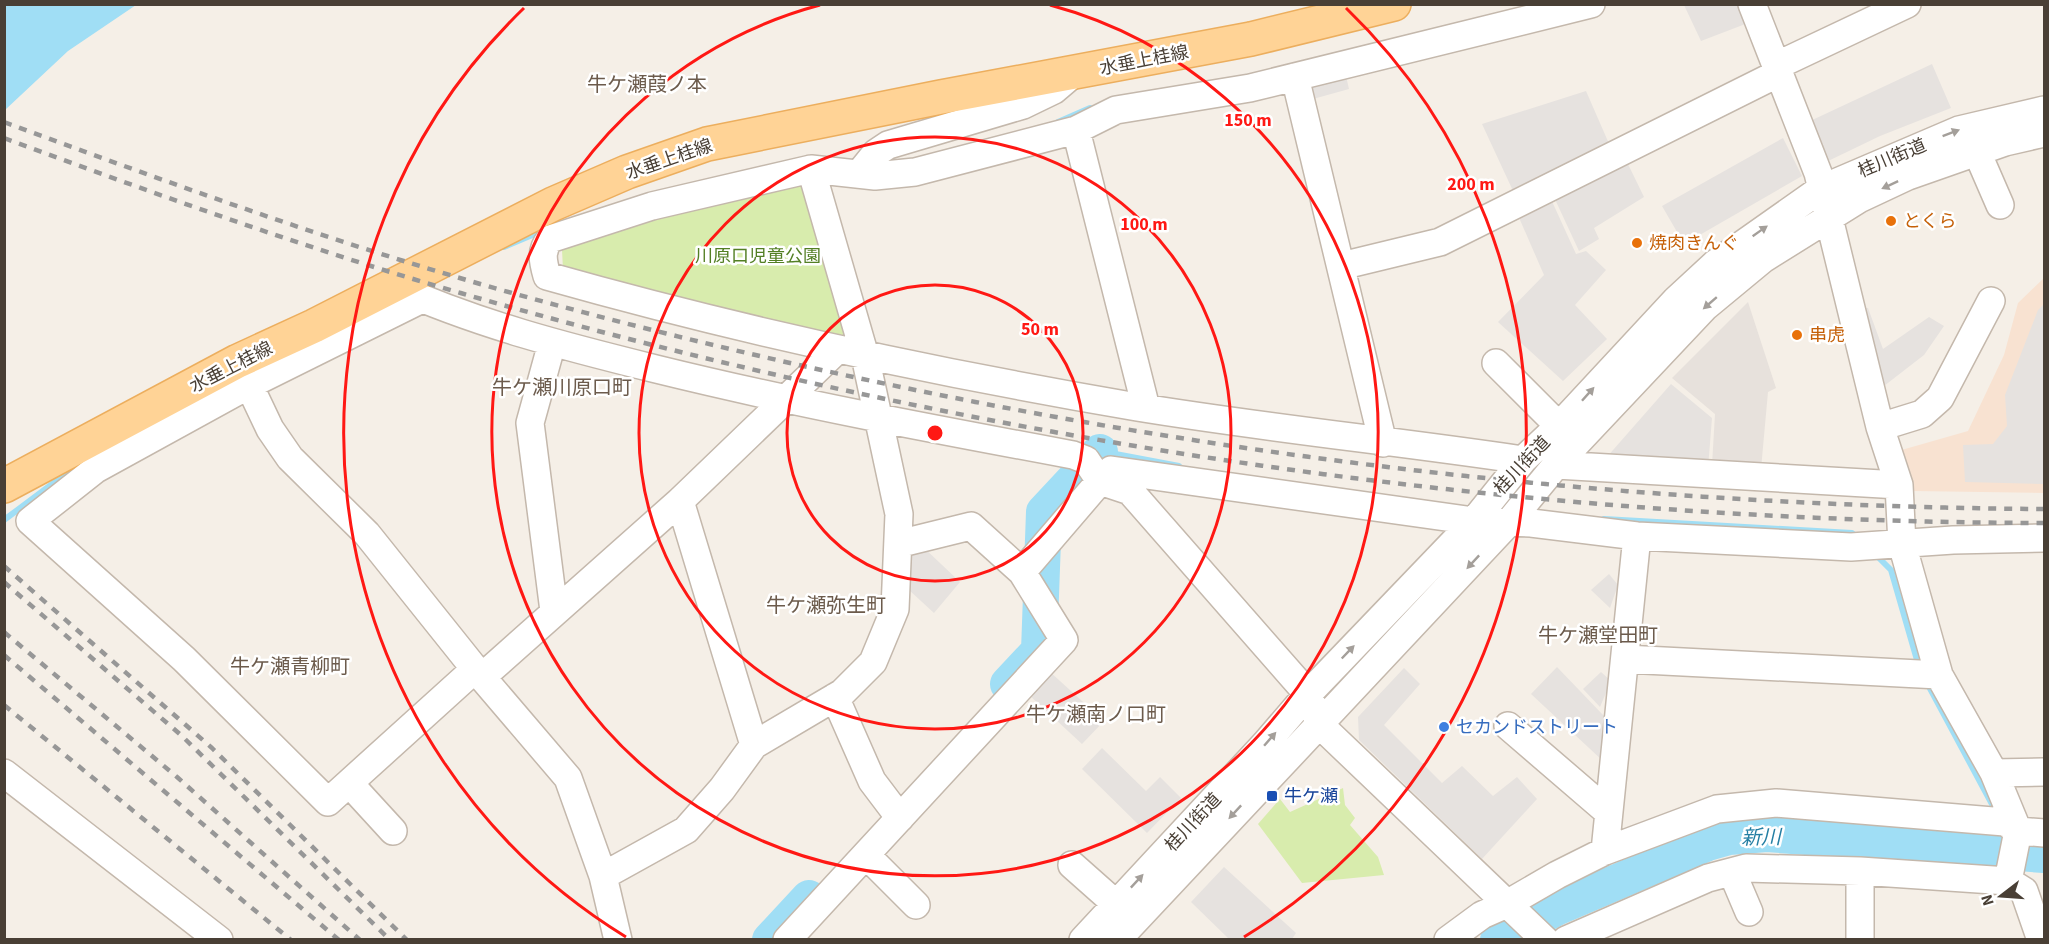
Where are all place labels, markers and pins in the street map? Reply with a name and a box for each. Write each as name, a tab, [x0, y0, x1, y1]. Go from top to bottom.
place label: とくら	[1903, 209, 1956, 234]
marker: とくら	[1884, 214, 1898, 228]
place label: 焼肉きんぐ	[1649, 231, 1739, 256]
marker: 焼肉きんぐ	[1630, 236, 1644, 250]
place label: 串虎	[1809, 323, 1845, 348]
marker: 串虎	[1790, 328, 1804, 342]
centre of rings	[925, 423, 945, 443]
place label: セカンドストリート	[1456, 715, 1618, 740]
marker: セカンドストリート	[1437, 720, 1451, 734]
place label: 牛ケ瀬	[1284, 784, 1338, 809]
marker: 牛ケ瀬	[1265, 789, 1279, 803]

